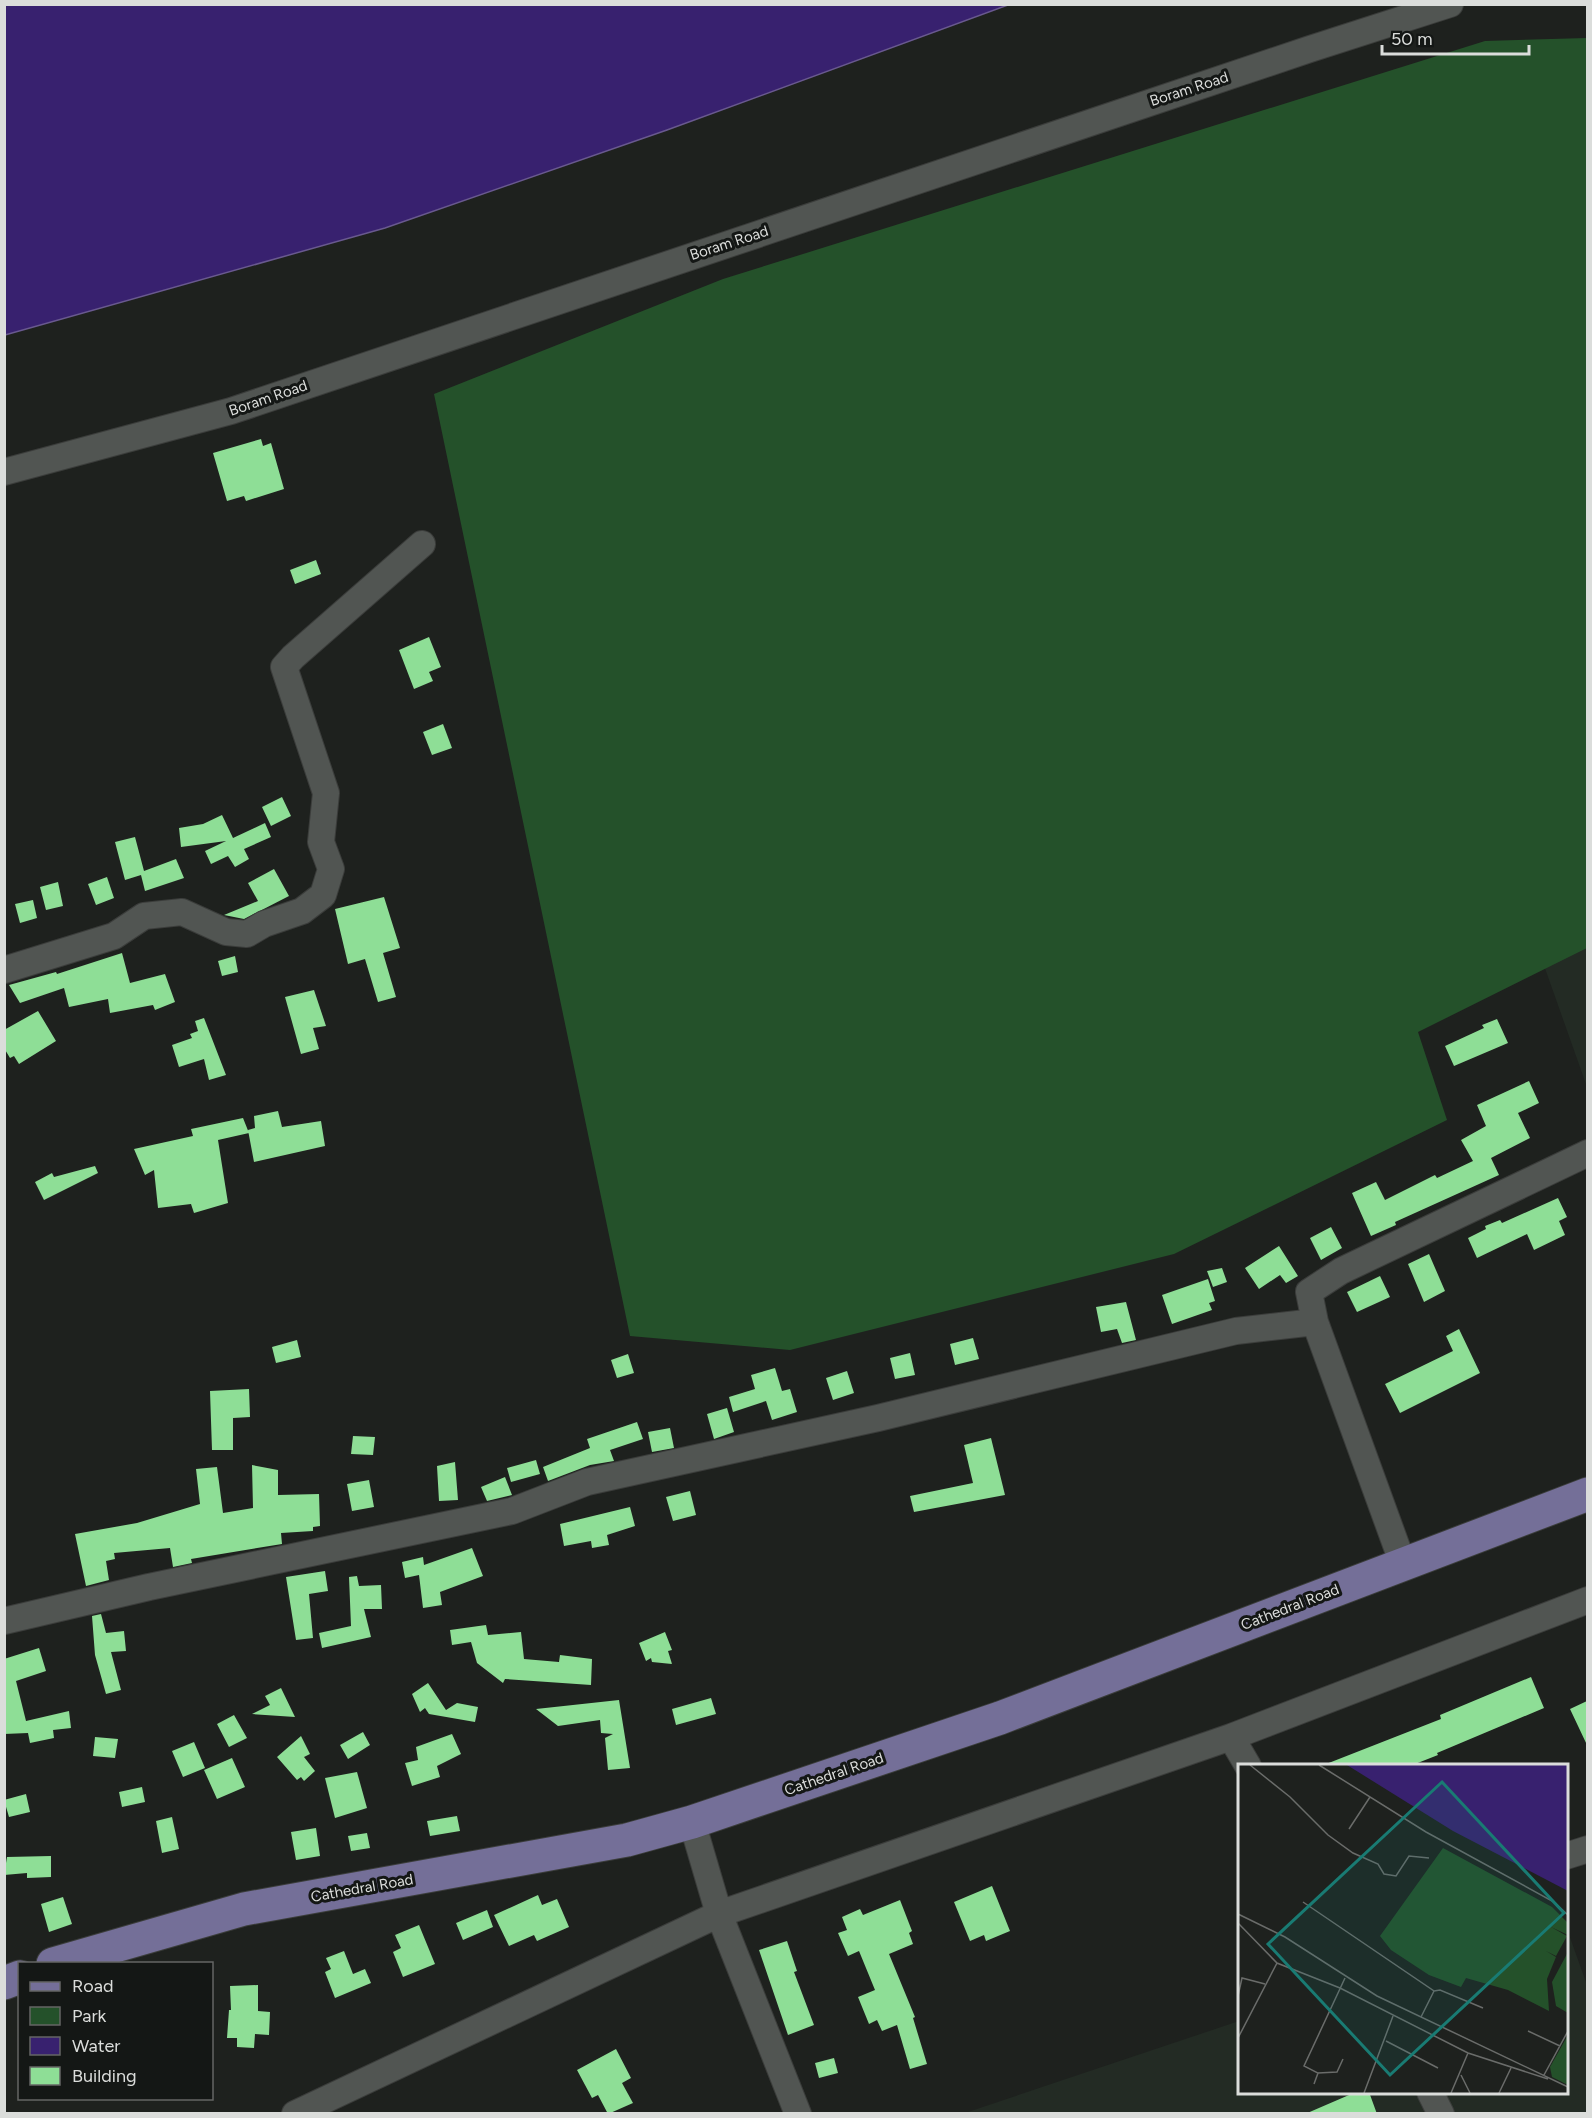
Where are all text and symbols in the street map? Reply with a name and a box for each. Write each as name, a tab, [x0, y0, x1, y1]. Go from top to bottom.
scale bar	[1382, 18, 1529, 56]
text: 50 m	[1391, 28, 1433, 50]
street label: Boram Road	[1147, 68, 1231, 110]
street label: Boram Road	[687, 222, 771, 264]
street label: Boram Road	[226, 376, 310, 420]
street label: Cathedral Road	[1238, 1580, 1342, 1634]
street label: Cathedral Road	[782, 1749, 886, 1799]
inset map	[1238, 1764, 1568, 2094]
street label: Cathedral Road	[309, 1870, 415, 1906]
legend	[18, 1962, 213, 2100]
text: Road	[72, 1975, 113, 1997]
text: Park	[72, 2005, 107, 2027]
text: Water	[72, 2035, 120, 2057]
text: Building	[72, 2065, 137, 2087]

